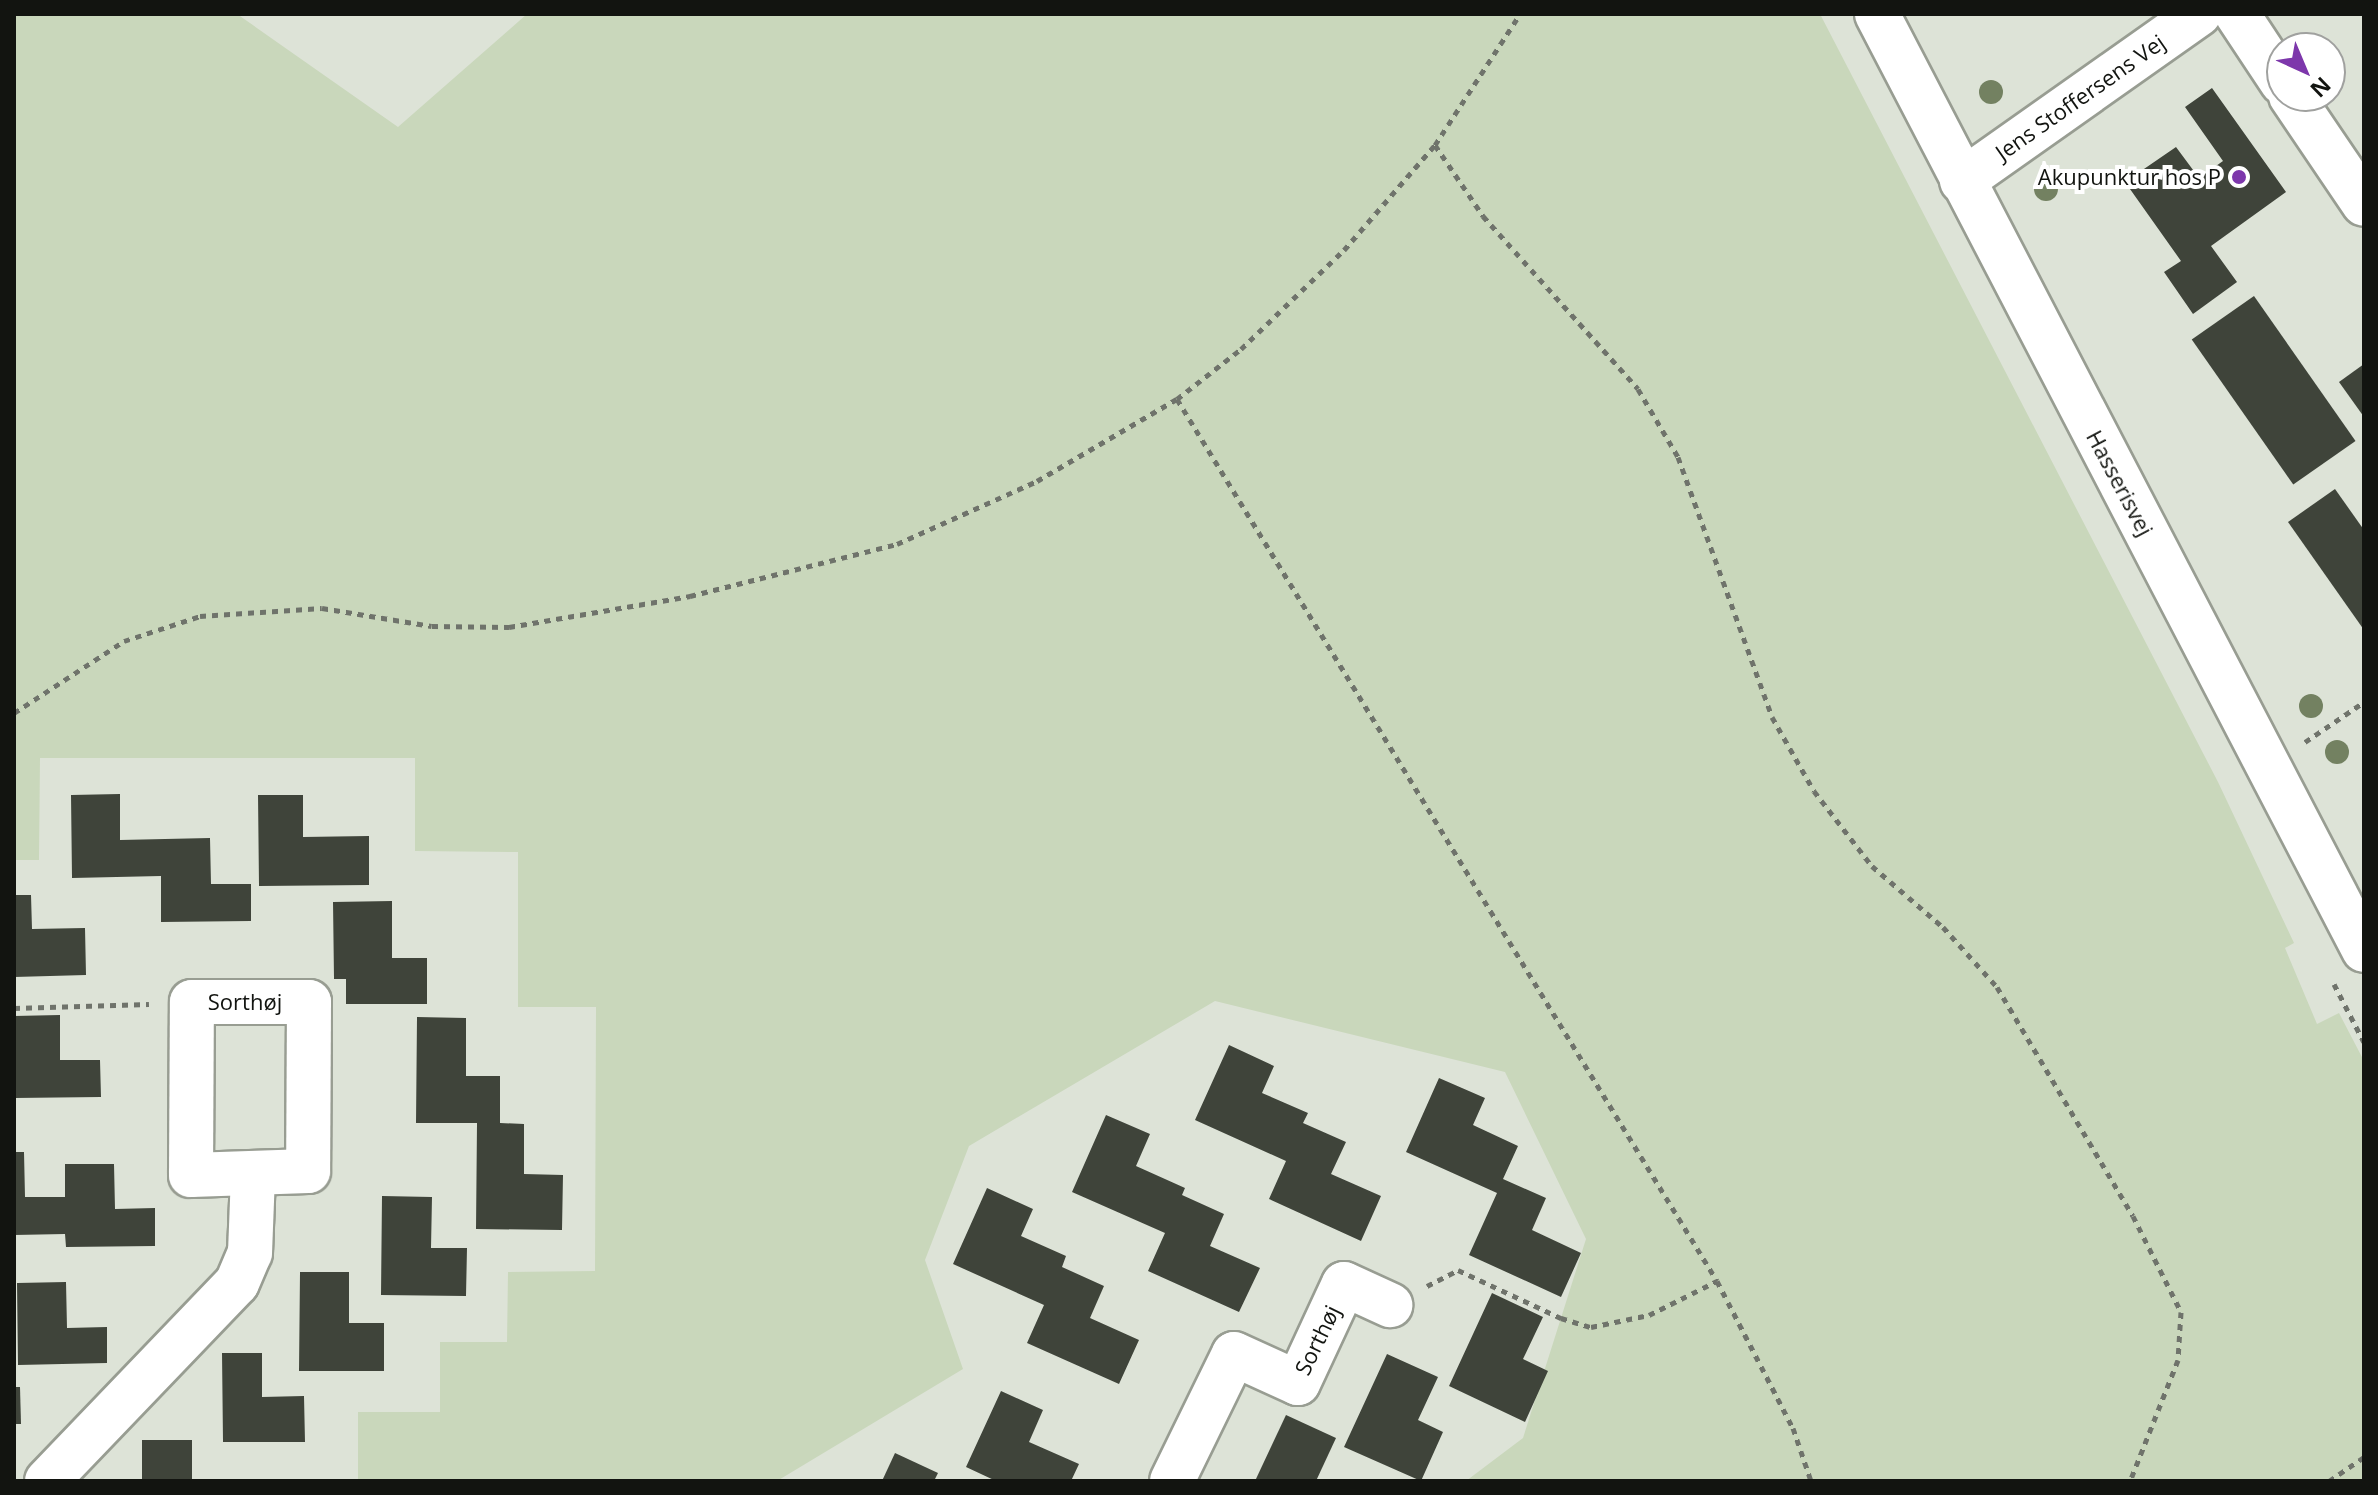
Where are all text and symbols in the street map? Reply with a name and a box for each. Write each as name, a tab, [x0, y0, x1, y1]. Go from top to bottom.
street label: Jens Stoffersens Vej	[1990, 29, 2170, 165]
north arrow	[2266, 32, 2346, 112]
text: N	[2304, 71, 2338, 105]
place label: Akupunktur hos P	[2038, 164, 2221, 190]
marker: Akupunktur hos P	[2228, 166, 2250, 188]
street label: Hasserisvej	[2081, 426, 2159, 540]
street label: Sorthøj	[208, 989, 282, 1015]
street label: Sorthøj	[1289, 1301, 1345, 1379]

